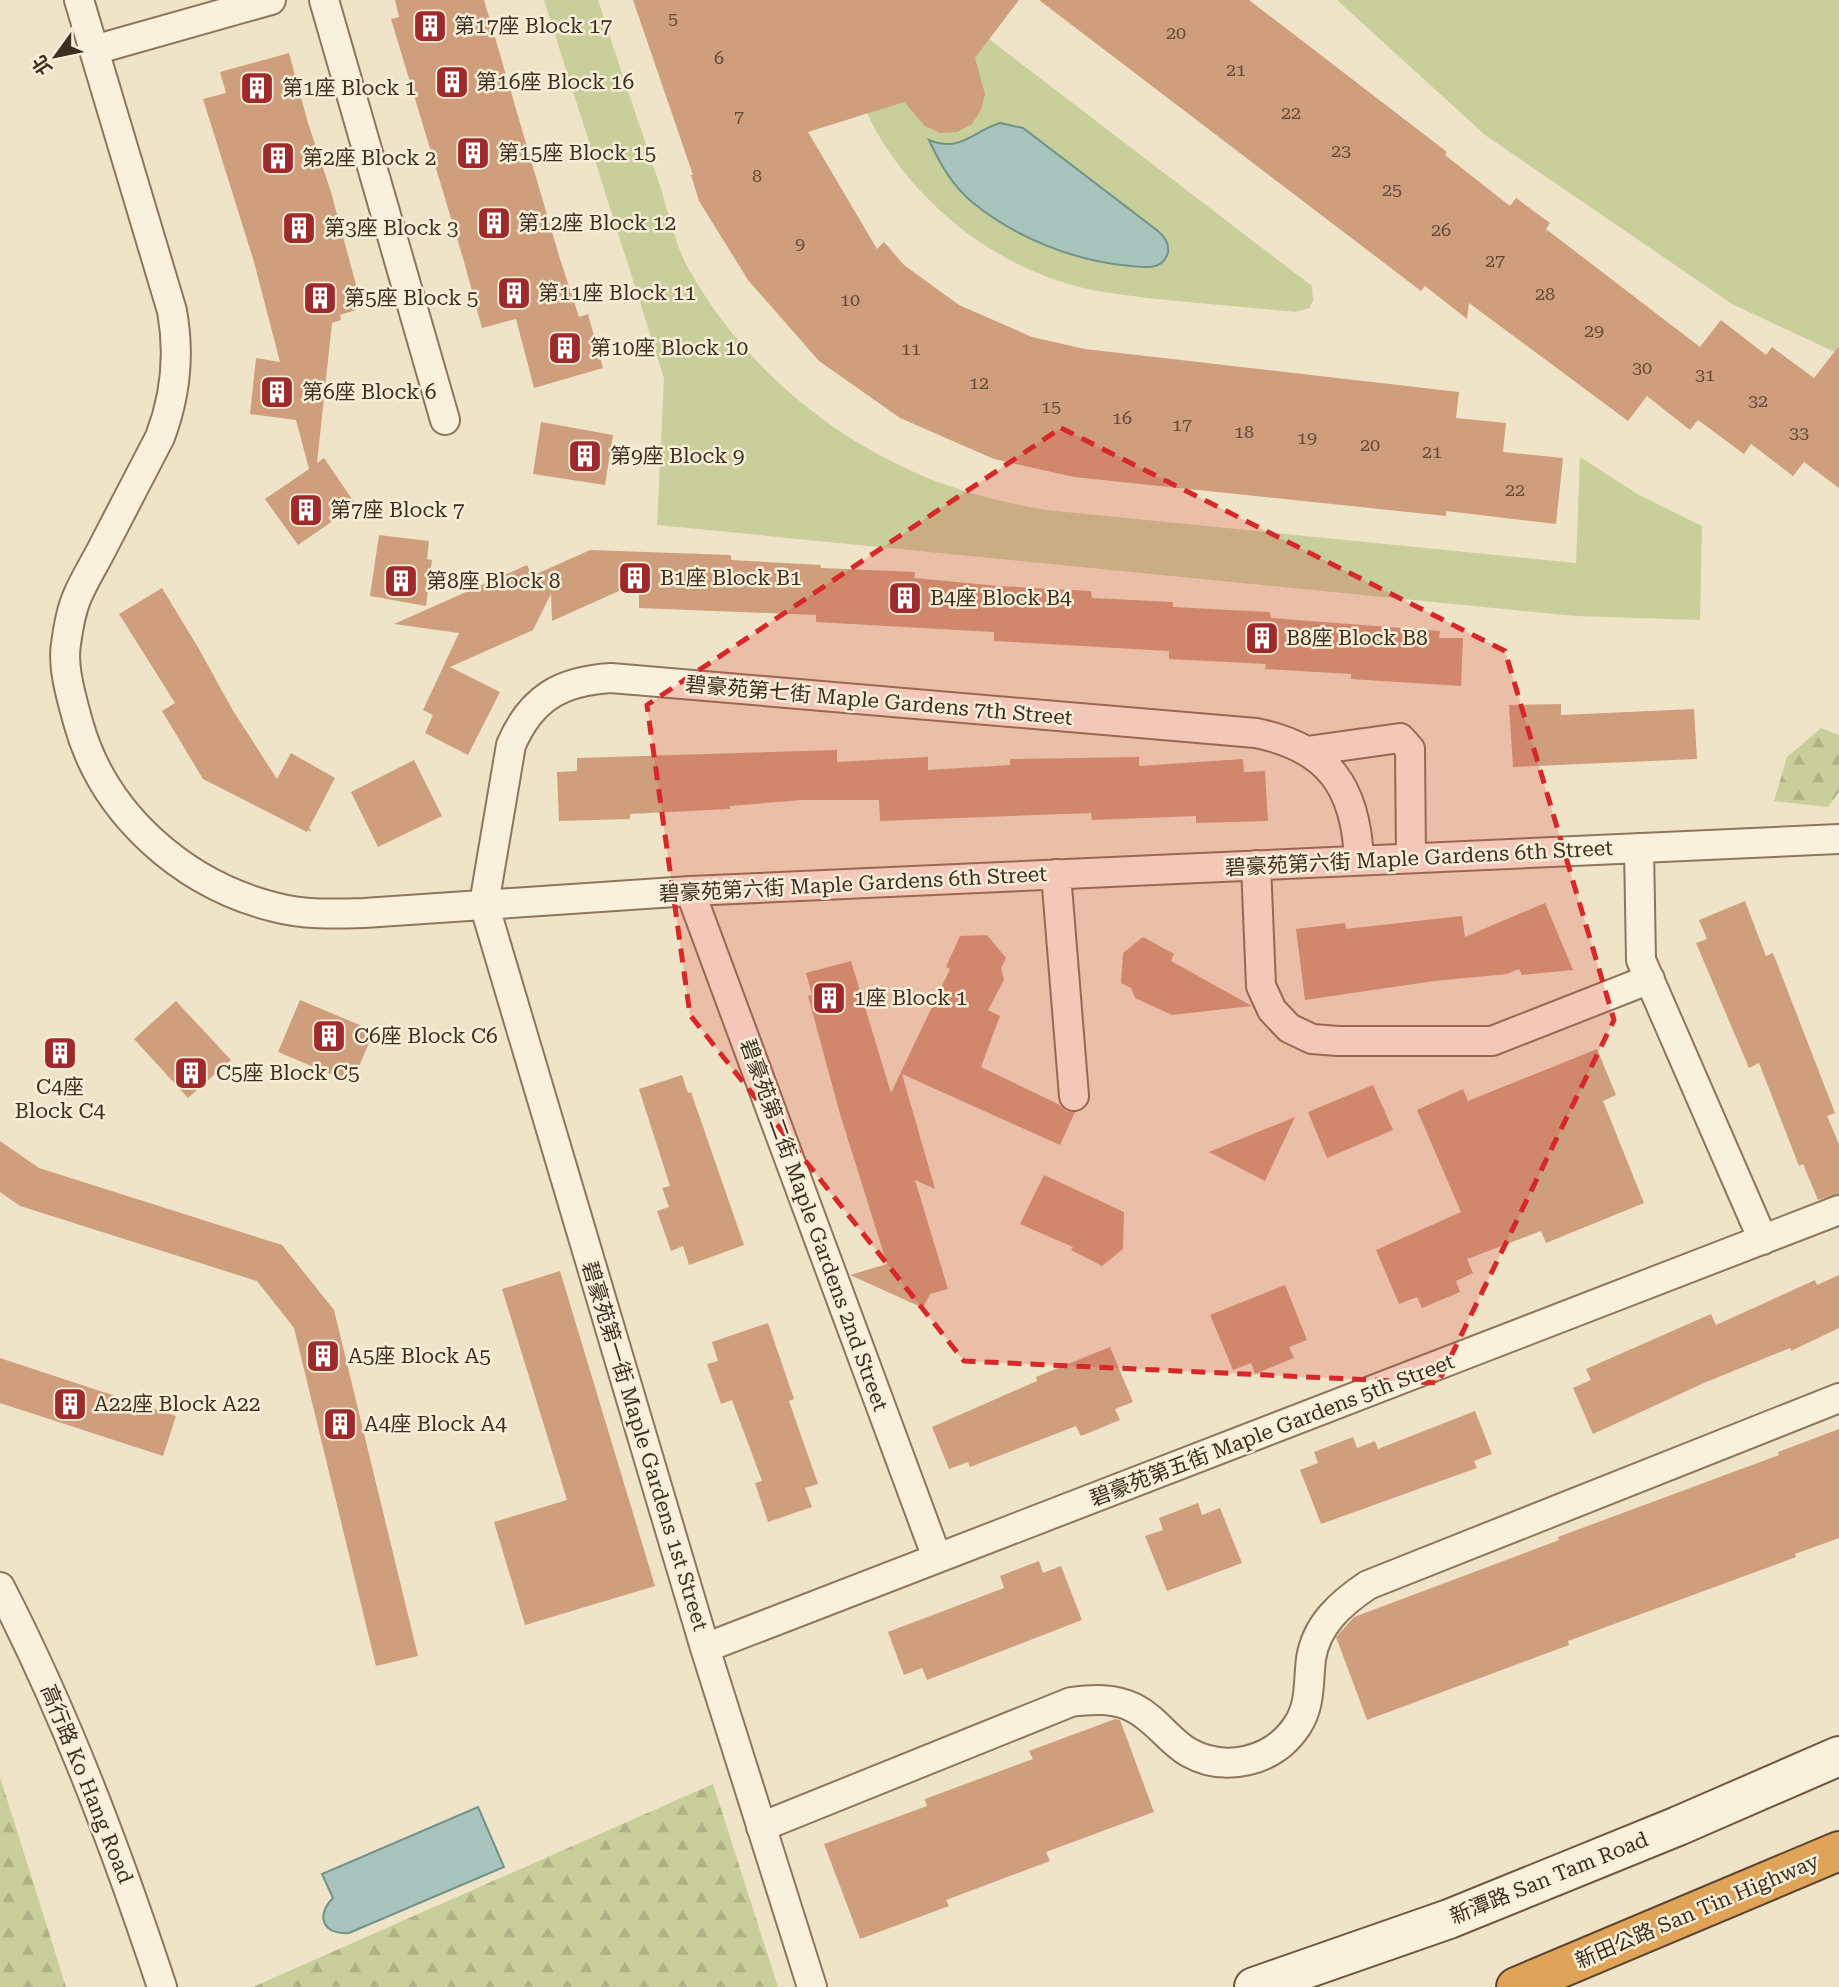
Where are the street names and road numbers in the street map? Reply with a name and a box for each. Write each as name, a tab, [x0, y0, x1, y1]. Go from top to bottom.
street label: 碧豪苑第七街 Maple Gardens 7th Street	[684, 672, 1074, 730]
street label: 碧豪苑第六街 Maple Gardens 6th Street	[1224, 836, 1614, 880]
street label: 碧豪苑第六街 Maple Gardens 6th Street	[658, 862, 1048, 906]
street label: 碧豪苑第二街 Maple Gardens 2nd Street	[735, 1036, 893, 1414]
street label: 碧豪苑第一街 Maple Gardens 1st Street	[577, 1258, 713, 1634]
street label: 碧豪苑第五街 Maple Gardens 5th Street	[1086, 1349, 1458, 1511]
street label: 高行路 Ko Hang Road	[36, 1681, 138, 1887]
street label: 新潭路 San Tam Road	[1446, 1827, 1652, 1929]
street label: 新田公路 San Tin Highway	[1572, 1849, 1823, 1973]

